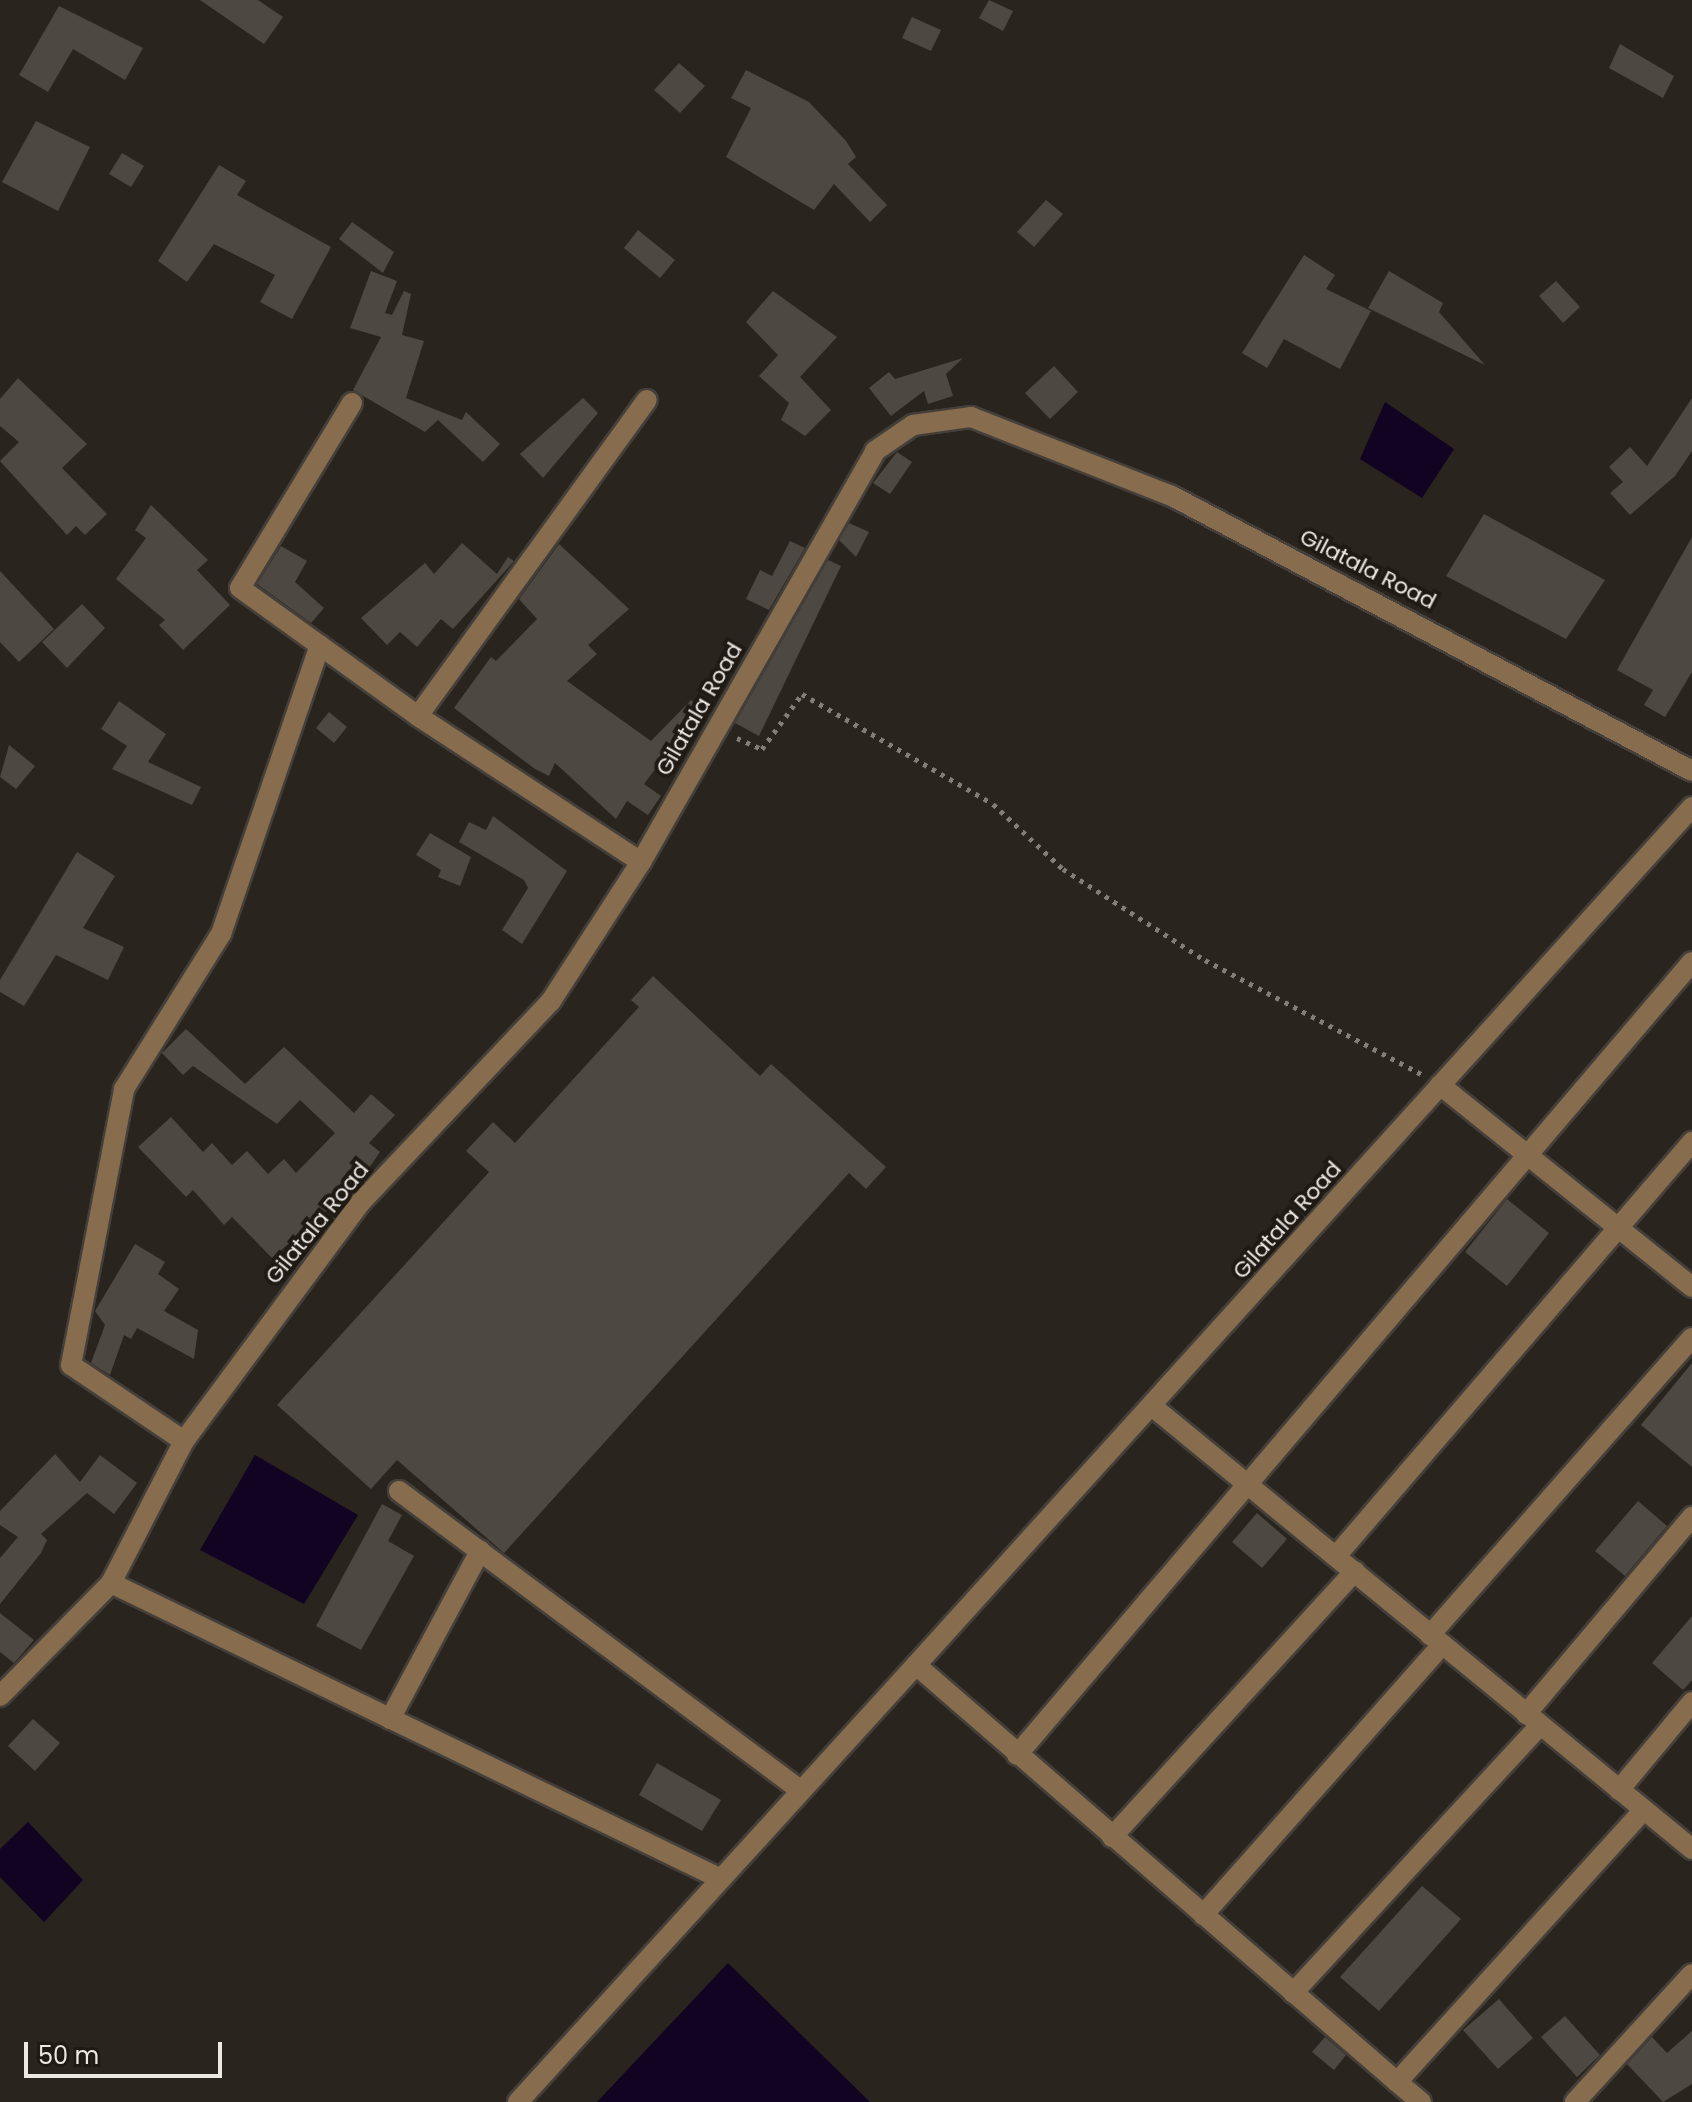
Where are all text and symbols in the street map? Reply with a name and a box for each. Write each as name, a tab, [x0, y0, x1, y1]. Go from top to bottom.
street label: Gilatala Road	[1296, 523, 1440, 615]
street label: Gilatala Road	[650, 638, 748, 780]
street label: Gilatala Road	[1227, 1156, 1347, 1284]
street label: Gilatala Road	[260, 1157, 374, 1289]
scale bar	[28, 2026, 226, 2076]
text: 50 m	[38, 2039, 99, 2072]

